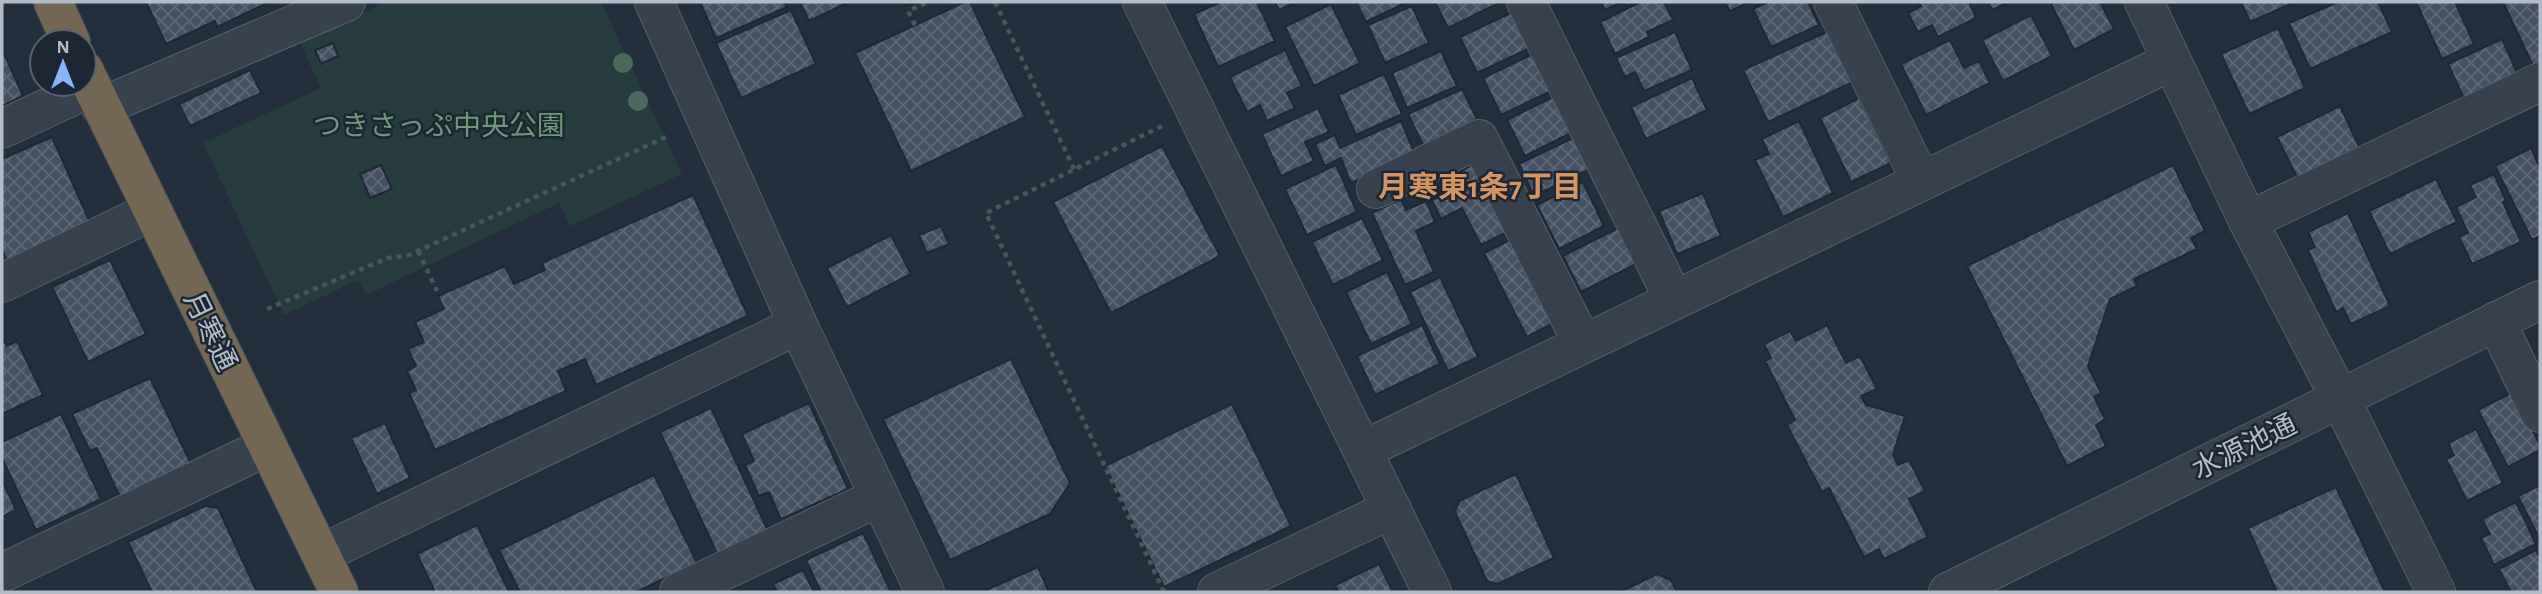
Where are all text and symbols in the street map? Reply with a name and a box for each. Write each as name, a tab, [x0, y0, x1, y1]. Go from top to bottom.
north arrow	[28, 28, 98, 98]
text: N	[56, 38, 70, 57]
park label: つきさっぷ中央公園	[313, 111, 565, 141]
district label: 月寒東1条7丁目	[1378, 171, 1582, 203]
street label: 月寒通	[178, 287, 242, 376]
street label: 水源池通	[2188, 409, 2301, 485]

